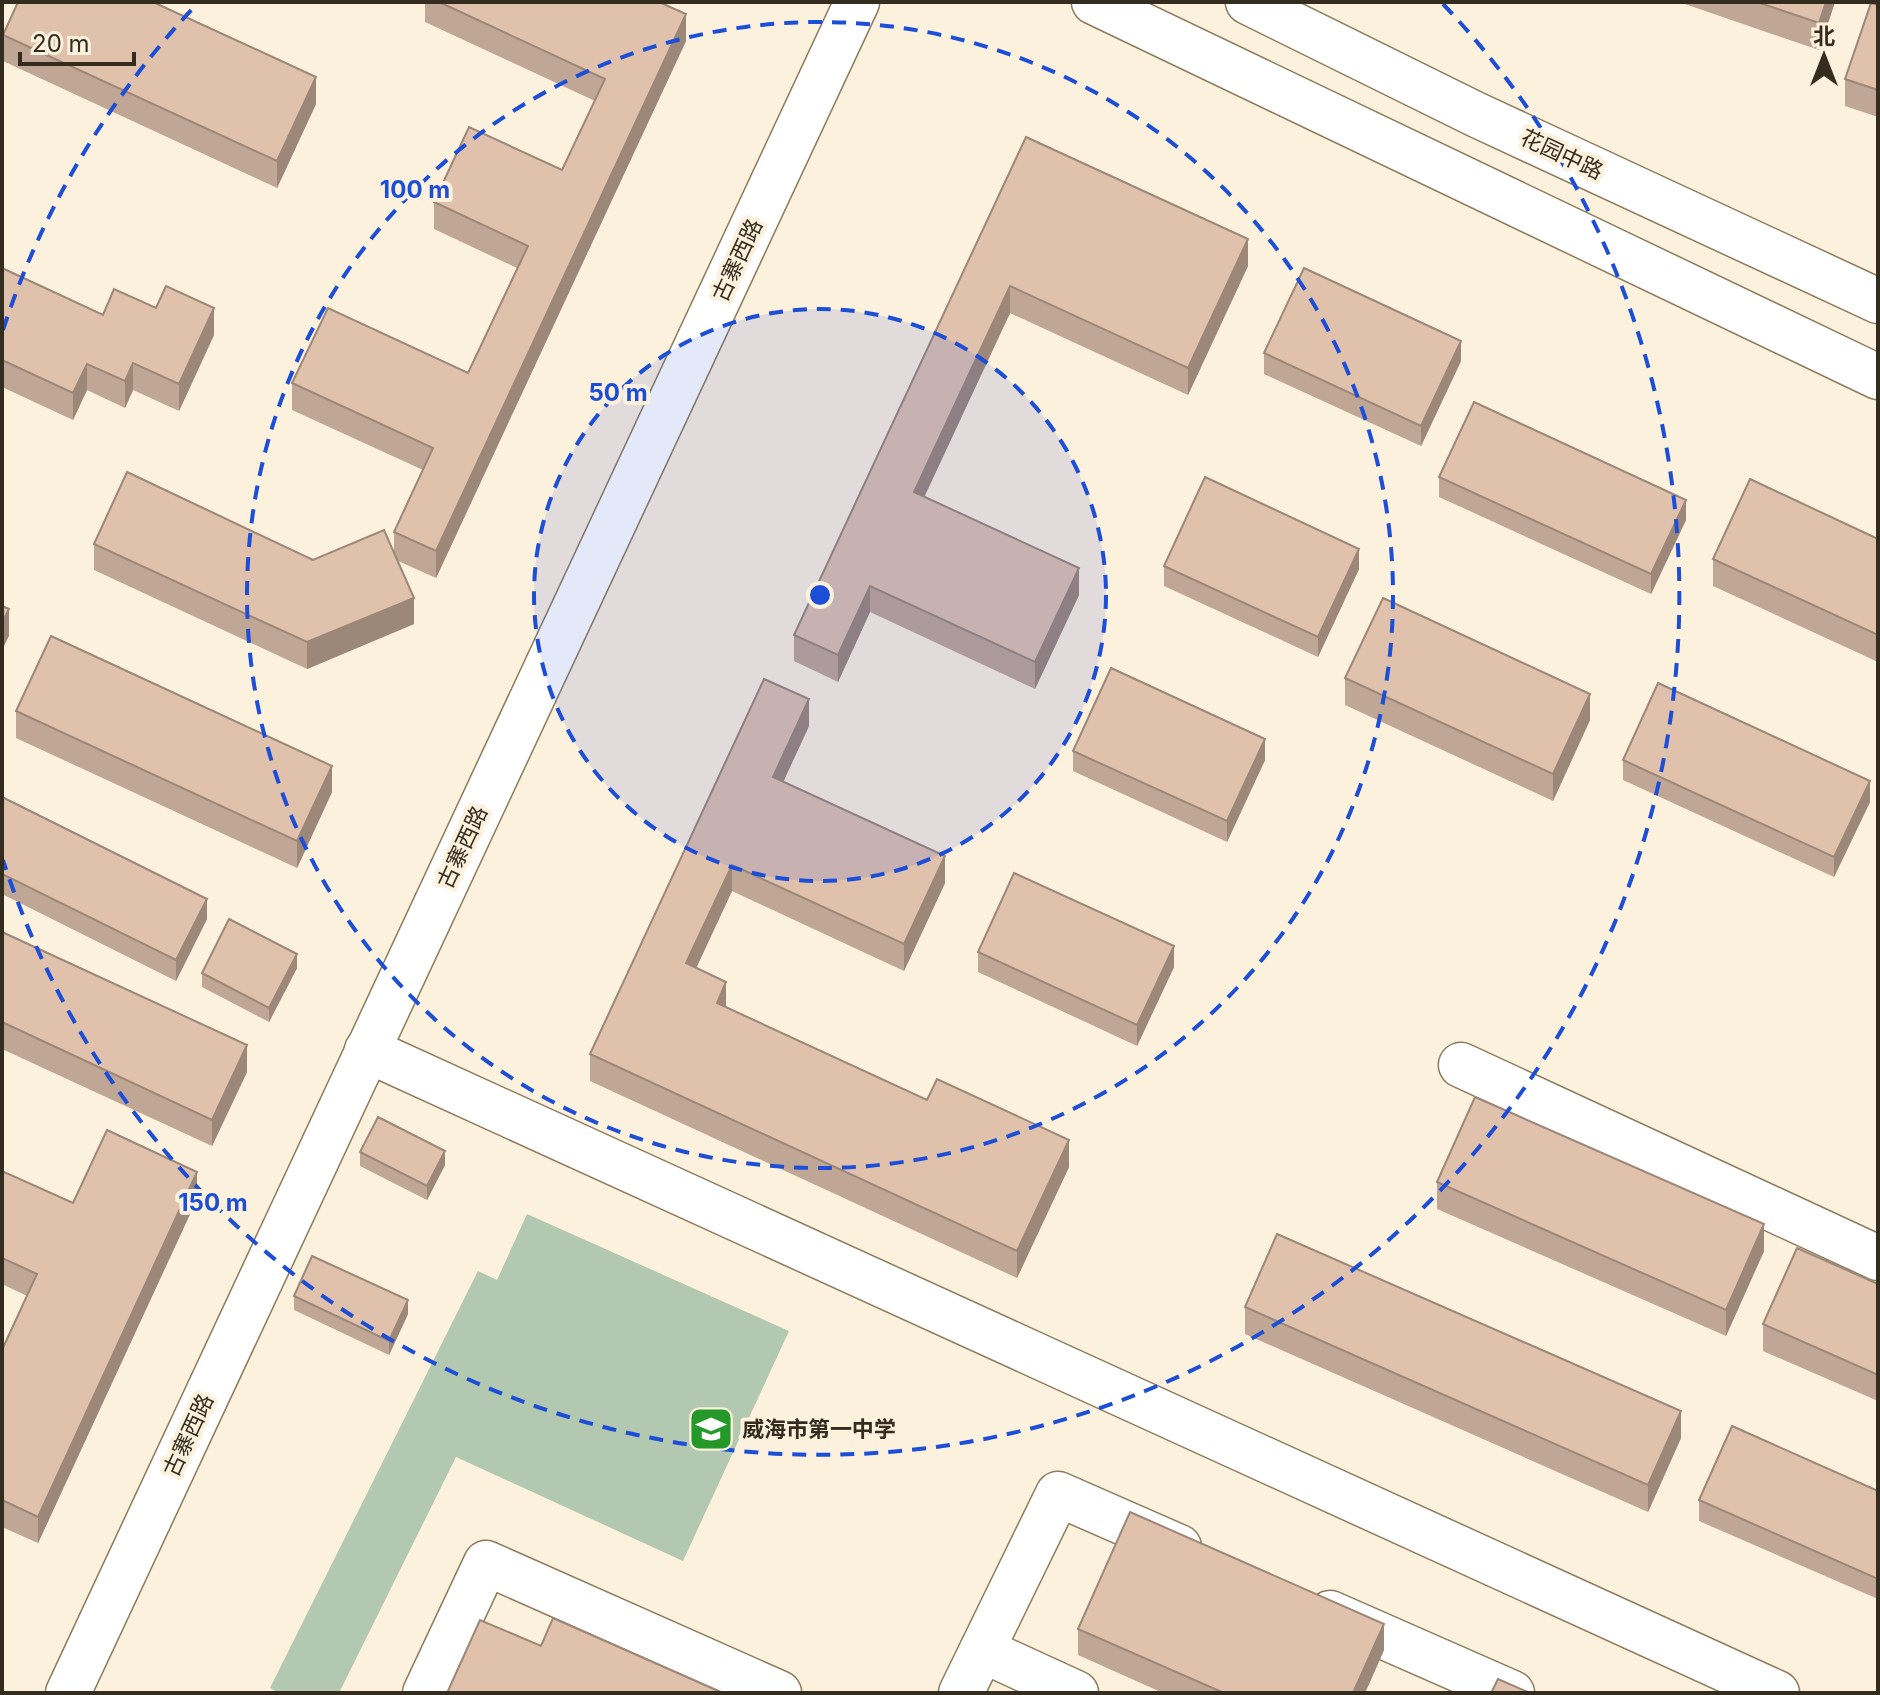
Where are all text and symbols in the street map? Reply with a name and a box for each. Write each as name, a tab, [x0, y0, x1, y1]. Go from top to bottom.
scale bar	[20, 16, 134, 66]
north arrow	[1784, 16, 1864, 96]
text: 北	[1813, 23, 1835, 49]
text: 20 m	[32, 29, 90, 58]
street label: 花园中路	[1517, 124, 1607, 184]
text: 100 m	[380, 175, 450, 204]
street label: 古寨西路	[707, 215, 767, 305]
text: 50 m	[588, 378, 648, 407]
centre of rings	[806, 581, 834, 609]
street label: 古寨西路	[432, 802, 492, 892]
text: 150 m	[178, 1188, 248, 1217]
street label: 古寨西路	[158, 1390, 218, 1480]
school or university icon: 威海市第一中学	[687, 1405, 735, 1453]
place label: 威海市第一中学	[742, 1416, 896, 1442]

